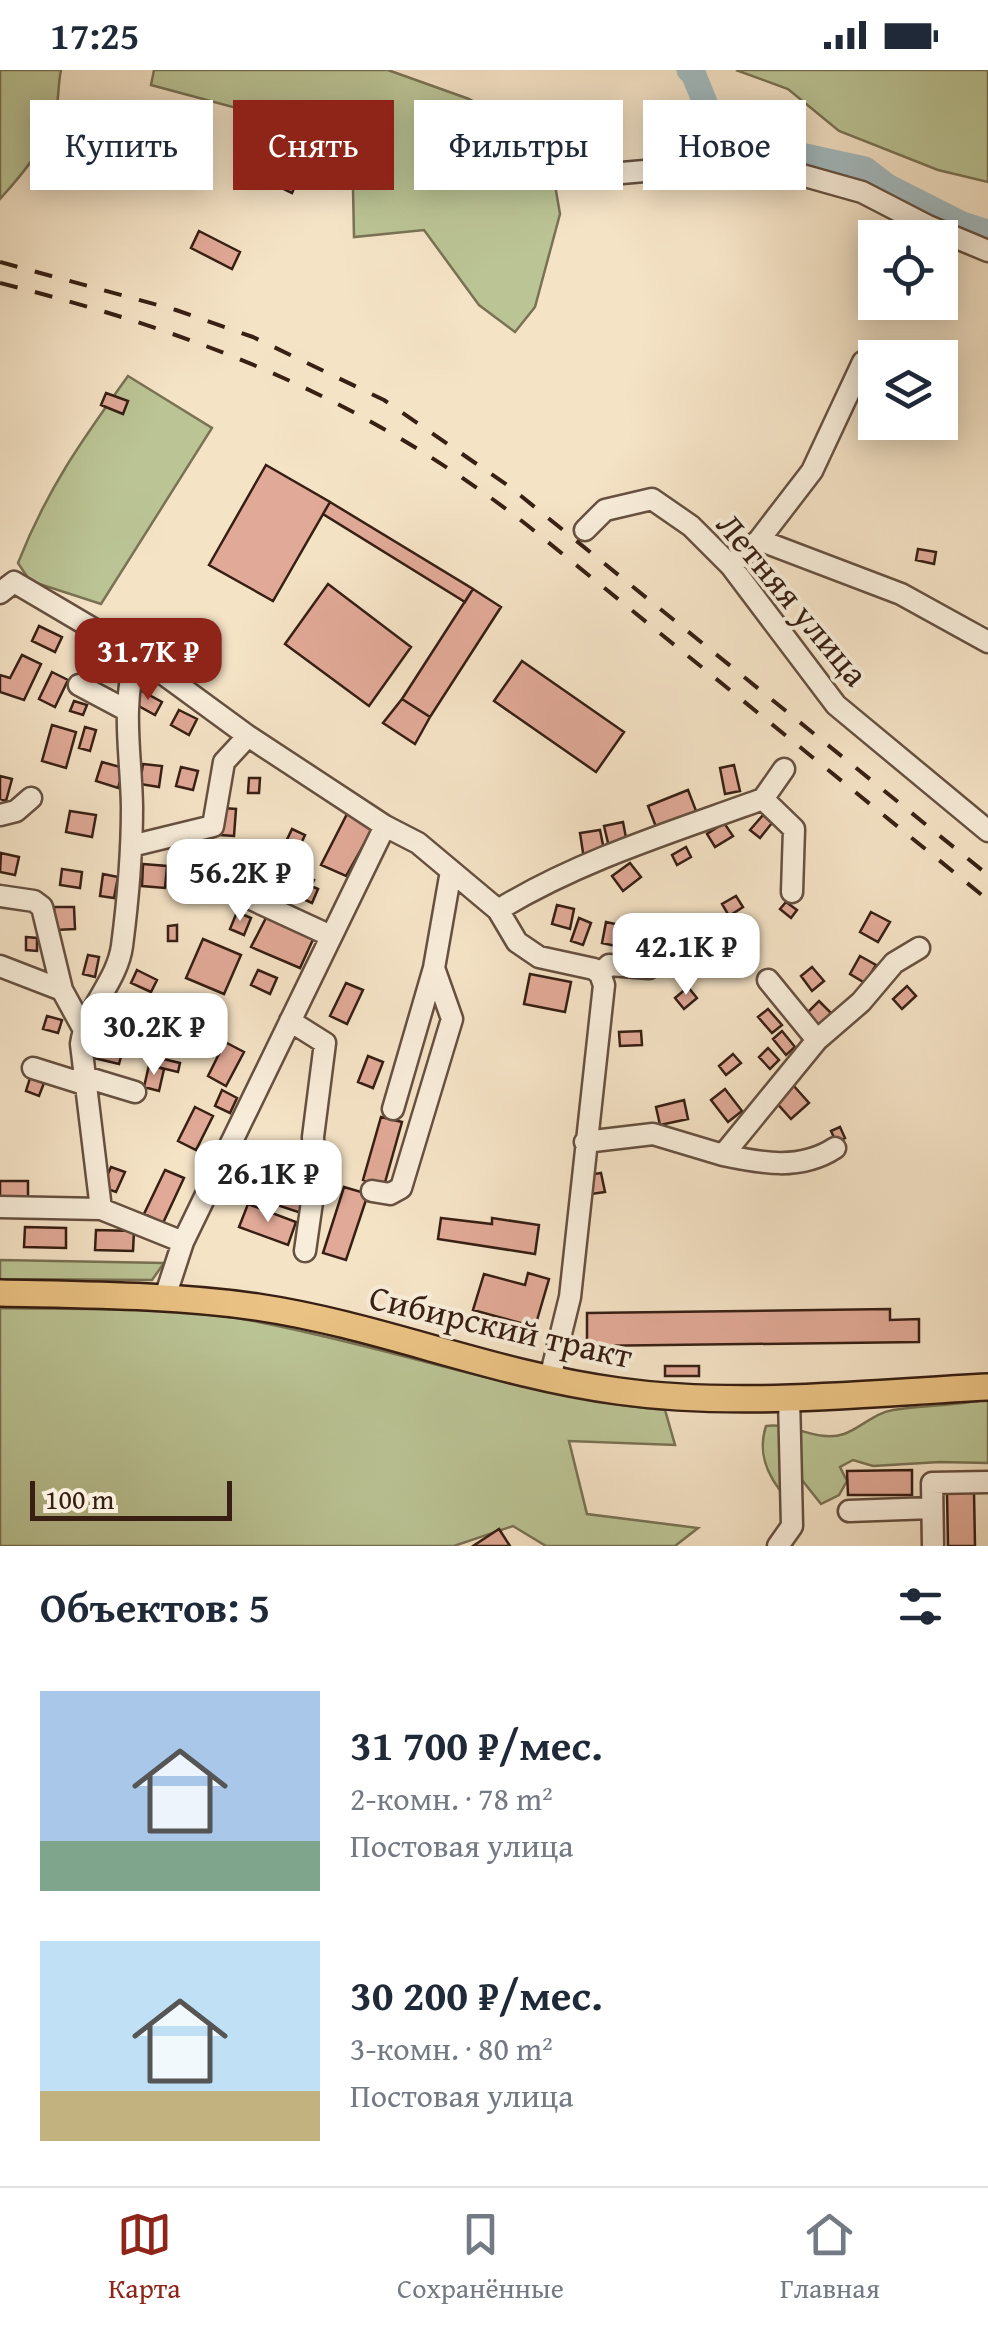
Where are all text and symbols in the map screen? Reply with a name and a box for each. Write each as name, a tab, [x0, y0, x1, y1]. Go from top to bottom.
text: 17:25	[50, 7, 140, 63]
chip: Купить	[30, 100, 213, 190]
chip: Снять	[233, 100, 394, 190]
chip: Фильтры	[414, 100, 623, 190]
chip: Новое	[643, 100, 806, 190]
map controls	[858, 220, 958, 440]
button: locate	[858, 220, 958, 320]
button: layers	[858, 340, 958, 440]
street label: Летняя улица	[705, 501, 881, 697]
pin: 31.7K ₽	[56, 618, 240, 703]
text: 31.7K ₽	[97, 627, 199, 674]
pin: 56.2K ₽	[148, 839, 332, 924]
text: 56.2K ₽	[189, 848, 291, 895]
pin: 42.1K ₽	[594, 913, 778, 998]
text: 42.1K ₽	[635, 922, 737, 969]
pin: 30.2K ₽	[62, 993, 246, 1078]
text: 30.2K ₽	[103, 1002, 205, 1049]
pin: 26.1K ₽	[176, 1140, 360, 1225]
text: 26.1K ₽	[217, 1149, 319, 1196]
street label: Сибирский тракт	[365, 1271, 638, 1381]
scale bar	[30, 1476, 232, 1520]
text: 100 m	[45, 1478, 114, 1519]
text: Объектов: 5	[40, 1576, 270, 1637]
icon: filters	[893, 1579, 948, 1634]
text: 31 700 ₽/мес.	[350, 1714, 603, 1775]
icon: home	[120, 1731, 240, 1851]
text: 2-комн. · 78 m²	[350, 1775, 553, 1822]
text: Постовая улица	[350, 1822, 573, 1869]
text: 30 200 ₽/мес.	[350, 1964, 603, 2025]
icon: home	[120, 1981, 240, 2101]
text: 3-комн. · 80 m²	[350, 2025, 553, 2072]
text: Постовая улица	[350, 2072, 573, 2119]
tab: Карта	[108, 2207, 181, 2308]
tab: Сохранённые	[397, 2207, 564, 2308]
tab: Главная	[780, 2207, 880, 2308]

